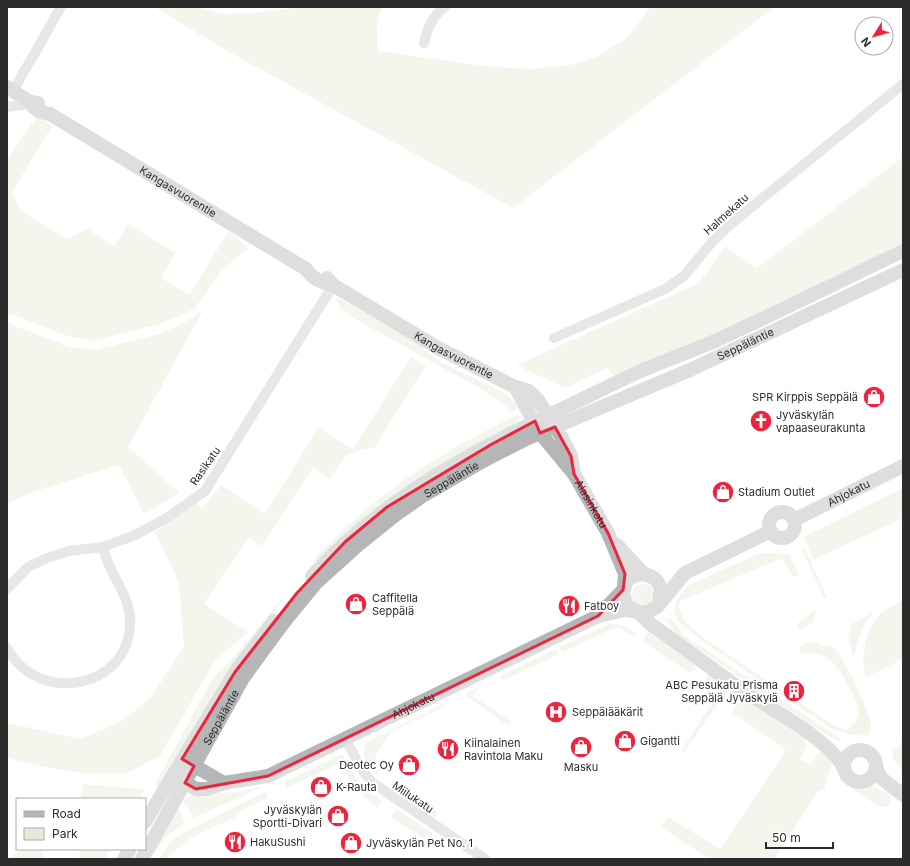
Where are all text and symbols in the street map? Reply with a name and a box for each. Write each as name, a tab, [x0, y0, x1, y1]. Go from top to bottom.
north arrow	[854, 16, 894, 56]
text: N	[858, 34, 874, 50]
street label: Kangasvuorentie	[137, 163, 219, 220]
street label: Halmekatu	[701, 190, 751, 238]
street label: Seppäläntie	[715, 325, 776, 363]
street label: Kangasvuorentie	[412, 328, 496, 382]
shop icon: SPR Kirppis Seppälä	[861, 384, 887, 410]
place label: SPR Kirppis Seppälä	[752, 390, 858, 404]
church icon: Jyväskylän vapaaseurakunta	[748, 408, 774, 434]
place label: Jyväskylän vapaaseurakunta	[776, 408, 865, 435]
street label: Rasikatu	[187, 444, 223, 488]
street label: Seppäläntie	[421, 458, 481, 501]
street label: Ahjokatu	[825, 476, 872, 509]
street label: Alasinkatu	[572, 477, 611, 531]
shop icon: Stadium Outlet	[710, 479, 736, 505]
place label: Stadium Outlet	[738, 485, 815, 499]
shop icon: Caffitella Seppälä	[343, 591, 369, 617]
place label: Caffitella Seppälä	[372, 591, 418, 618]
restaurant icon: Fatboy	[556, 593, 582, 619]
place label: Fatboy	[584, 599, 619, 613]
place label: ABC Pesukatu Prisma Seppälä Jyväskylä	[665, 678, 778, 705]
building icon: ABC Pesukatu Prisma Seppälä Jyväskylä	[781, 678, 807, 704]
street label: Seppäläntie	[200, 687, 242, 748]
street label: Ahjokatu	[390, 689, 437, 722]
hospital icon: Seppälääkärit	[543, 699, 569, 725]
place label: Seppälääkärit	[572, 705, 643, 719]
shop icon: Gigantti	[612, 728, 638, 754]
shop icon: Masku	[568, 734, 594, 760]
place label: Gigantti	[640, 734, 680, 748]
restaurant icon: Kiinalainen Ravintola Maku	[435, 736, 461, 762]
place label: Kiinalainen Ravintola Maku	[464, 736, 543, 763]
shop icon: Deotec Oy	[396, 752, 422, 778]
place label: Deotec Oy	[339, 758, 394, 772]
place label: Masku	[564, 760, 598, 774]
shop icon: K-Rauta	[308, 774, 334, 800]
street label: Miilukatu	[390, 778, 436, 816]
place label: K-Rauta	[336, 780, 377, 794]
legend	[16, 798, 146, 850]
place label: Jyväskylän Sportti-Divari	[253, 803, 322, 830]
shop icon: Jyväskylän Sportti-Divari	[325, 803, 351, 829]
text: Road	[52, 806, 81, 821]
scale bar	[766, 824, 833, 850]
text: Park	[52, 826, 78, 841]
restaurant icon: HakuSushi	[222, 829, 248, 855]
shop icon: Jyväskylän Pet No. 1	[338, 830, 364, 856]
text: 50 m	[772, 830, 801, 845]
place label: HakuSushi	[250, 835, 305, 849]
place label: Jyväskylän Pet No. 1	[366, 836, 473, 850]

